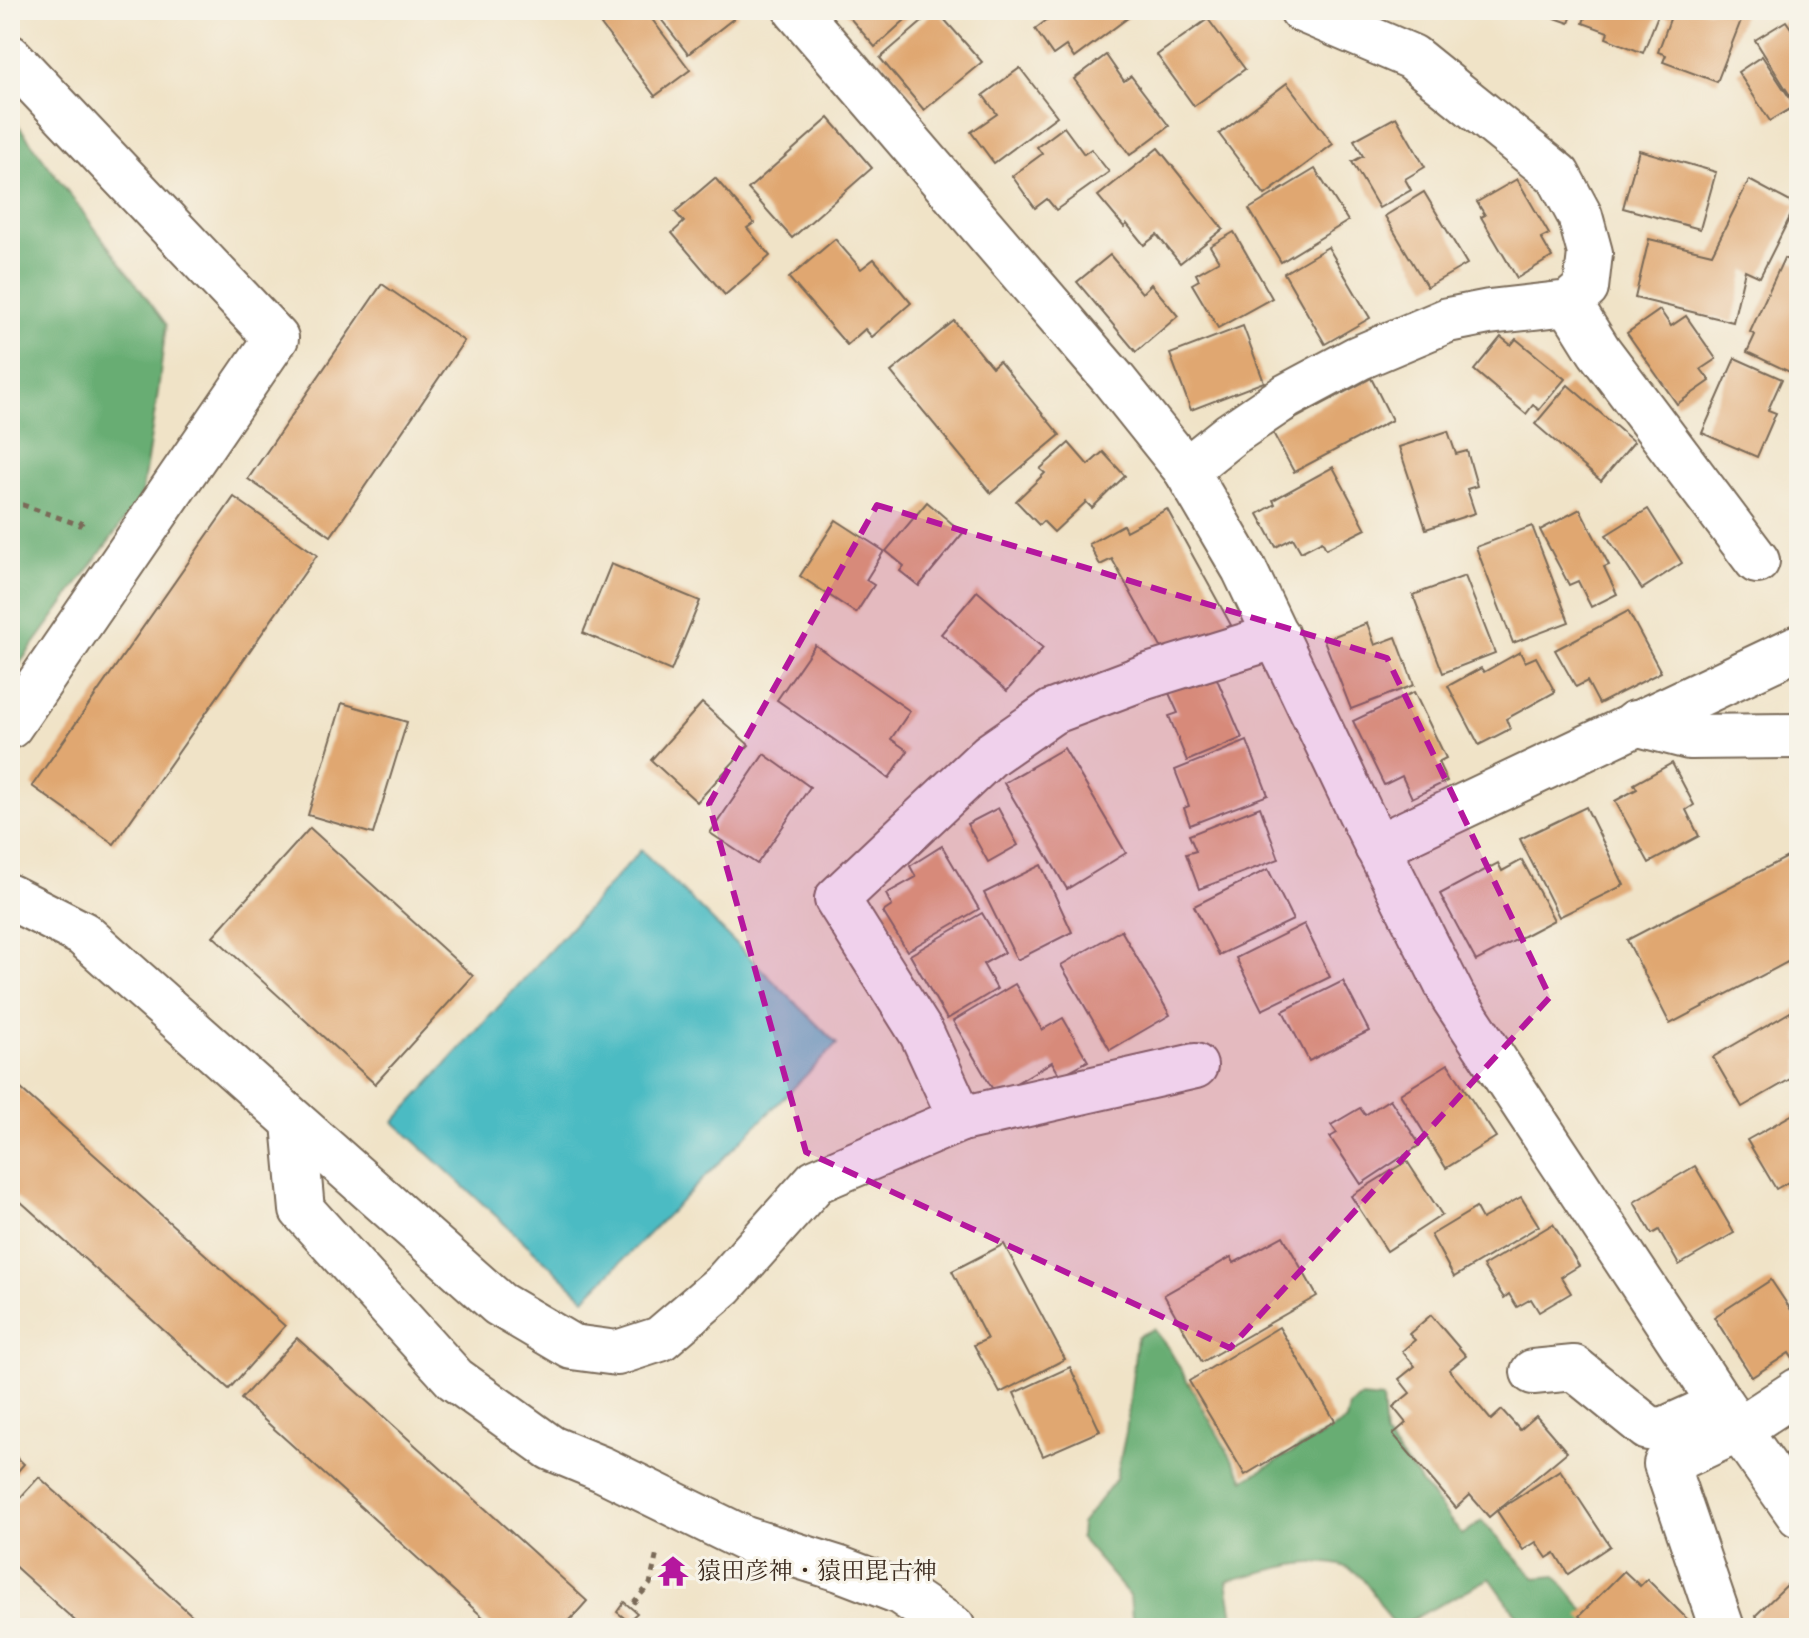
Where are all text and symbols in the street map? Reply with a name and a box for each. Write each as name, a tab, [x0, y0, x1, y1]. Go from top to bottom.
temple icon: 猿田彦神・猿田毘古神	[656, 1554, 690, 1588]
place label: 猿田彦神・猿田毘古神	[697, 1556, 937, 1587]

